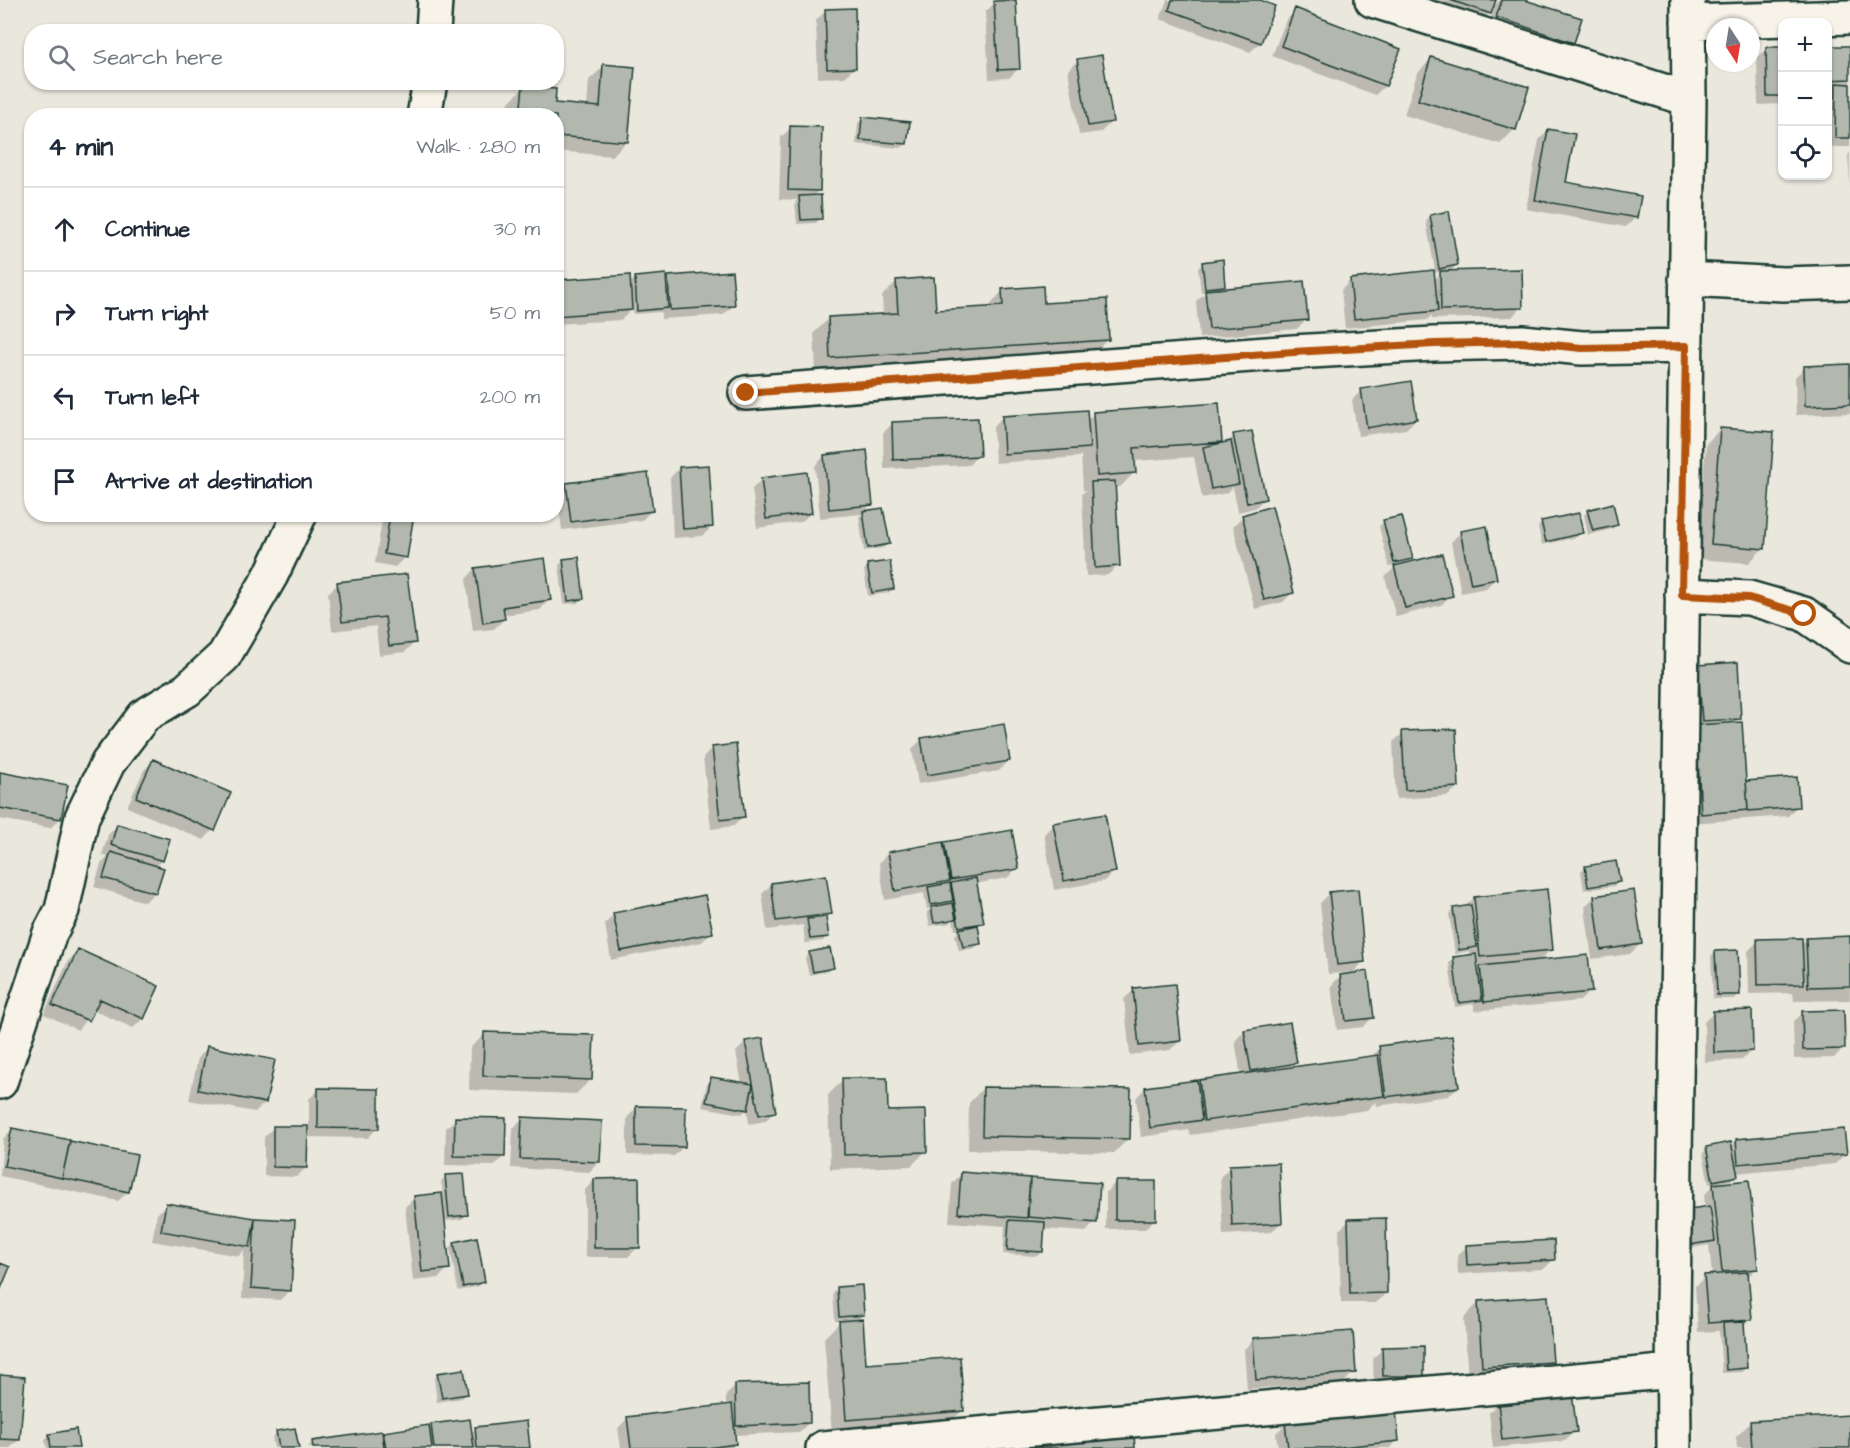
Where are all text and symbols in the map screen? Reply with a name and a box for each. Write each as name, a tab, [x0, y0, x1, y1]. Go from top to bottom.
north arrow	[1706, 18, 1760, 72]
map controls	[1778, 18, 1832, 180]
button: +	[1778, 18, 1832, 72]
search box	[24, 24, 564, 90]
icon: search	[45, 41, 78, 74]
text: Search here	[93, 42, 223, 73]
button: −	[1778, 72, 1832, 126]
button: locate	[1778, 126, 1832, 180]
text: 4 min	[48, 129, 113, 165]
text: Walk · 280 m	[416, 133, 540, 161]
icon: ahead	[48, 213, 81, 246]
text: Continue	[105, 214, 190, 245]
text: 30 m	[494, 215, 540, 243]
icon: right	[48, 297, 81, 330]
text: Turn right	[105, 298, 208, 329]
text: 50 m	[490, 299, 540, 327]
route end	[732, 379, 758, 405]
icon: left	[48, 381, 81, 414]
text: Turn left	[105, 382, 199, 413]
text: 200 m	[480, 383, 540, 411]
icon: arrive	[48, 465, 81, 498]
text: Arrive at destination	[105, 466, 312, 497]
route start	[1790, 600, 1816, 626]

